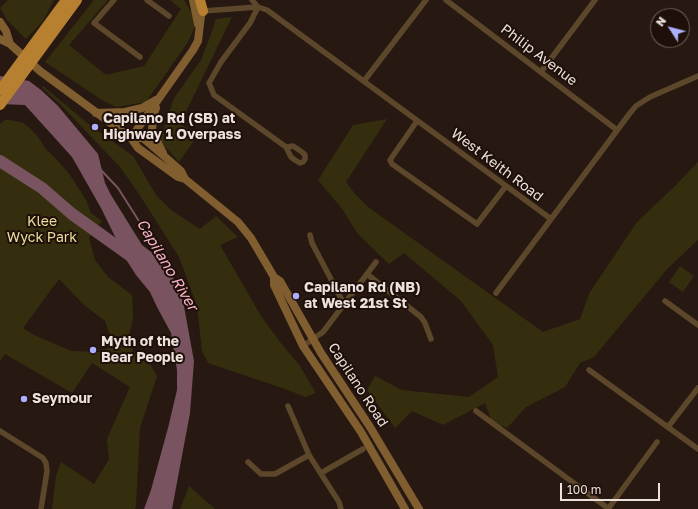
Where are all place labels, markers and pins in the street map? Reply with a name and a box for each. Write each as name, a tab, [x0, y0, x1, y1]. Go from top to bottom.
place label: Capilano Rd (SB) at Highway 1 Overpass	[103, 111, 241, 144]
marker: Capilano Rd (SB) at Highway 1 Overpass	[90, 122, 100, 132]
place label: Capilano Rd (NB) at West 21st St	[304, 280, 420, 312]
marker: Capilano Rd (NB) at West 21st St	[291, 291, 301, 301]
place label: Myth of the Bear People	[101, 334, 184, 366]
marker: Myth of the Bear People	[88, 345, 98, 355]
place label: Seymour	[32, 391, 92, 407]
marker: Seymour	[19, 394, 29, 404]

